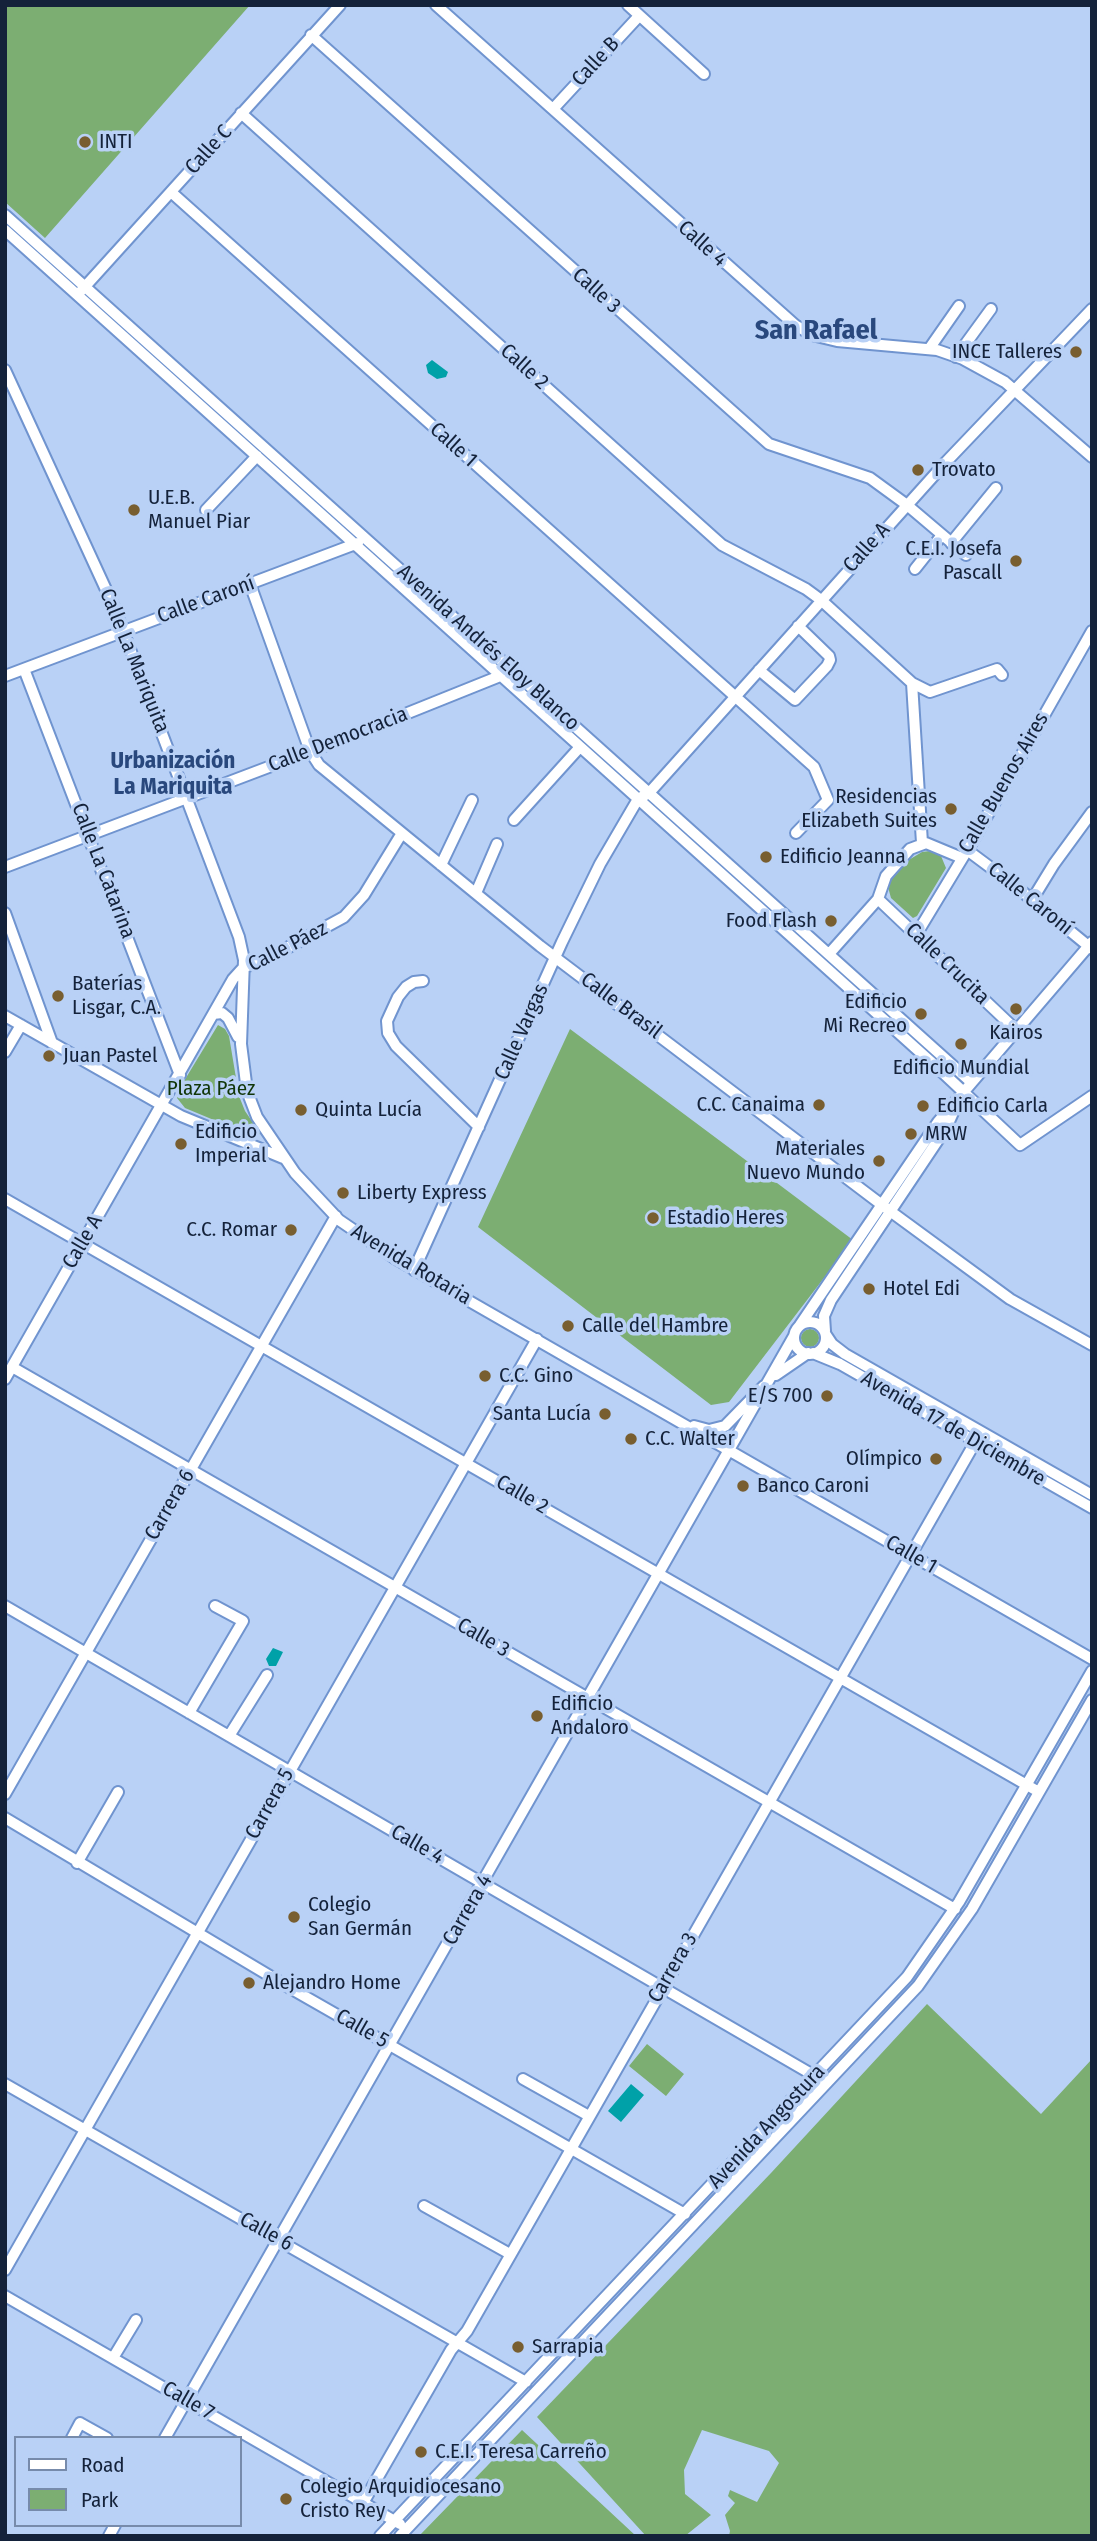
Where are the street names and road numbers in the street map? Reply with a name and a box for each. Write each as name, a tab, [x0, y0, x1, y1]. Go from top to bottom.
street label: Calle B	[567, 32, 625, 92]
street label: Calle C	[180, 120, 238, 180]
street label: Calle 4	[672, 216, 732, 272]
street label: Calle 3	[567, 263, 625, 319]
street label: Calle 2	[495, 339, 553, 395]
street label: Calle 1	[424, 417, 482, 473]
street label: Calle A	[838, 518, 896, 578]
street label: Avenida Andrés Eloy Blanco	[392, 560, 584, 736]
street label: Calle Caroní	[154, 571, 258, 629]
street label: Calle La Mariquita	[94, 585, 174, 737]
street label: Calle Democracia	[265, 702, 411, 778]
street label: Calle Buenos Aires	[954, 708, 1054, 858]
street label: Calle La Catarina	[66, 800, 140, 942]
street label: Calle Caroní	[983, 857, 1077, 941]
street label: Calle Páez	[244, 916, 332, 978]
street label: Calle Crucita	[900, 918, 994, 1010]
street label: Calle Brasil	[576, 967, 666, 1045]
street label: Calle Vargas	[490, 980, 554, 1084]
street label: Calle A	[58, 1211, 108, 1273]
street label: Avenida Rotaria	[346, 1219, 476, 1311]
street label: Avenida 17 de Diciembre	[857, 1366, 1049, 1492]
street label: Carrera 6	[140, 1465, 200, 1545]
street label: Calle 2	[491, 1470, 553, 1520]
street label: Calle 1	[881, 1530, 941, 1580]
street label: Calle 3	[452, 1613, 514, 1663]
street label: Carrera 5	[240, 1764, 300, 1844]
street label: Calle 4	[386, 1820, 448, 1870]
street label: Carrera 4	[438, 1870, 498, 1950]
street label: Carrera 3	[643, 1929, 703, 2007]
street label: Calle 5	[331, 2004, 393, 2054]
street label: Avenida Angostura	[703, 2060, 831, 2194]
street label: Calle 6	[235, 2207, 297, 2257]
street label: Calle 7	[158, 2376, 218, 2426]

